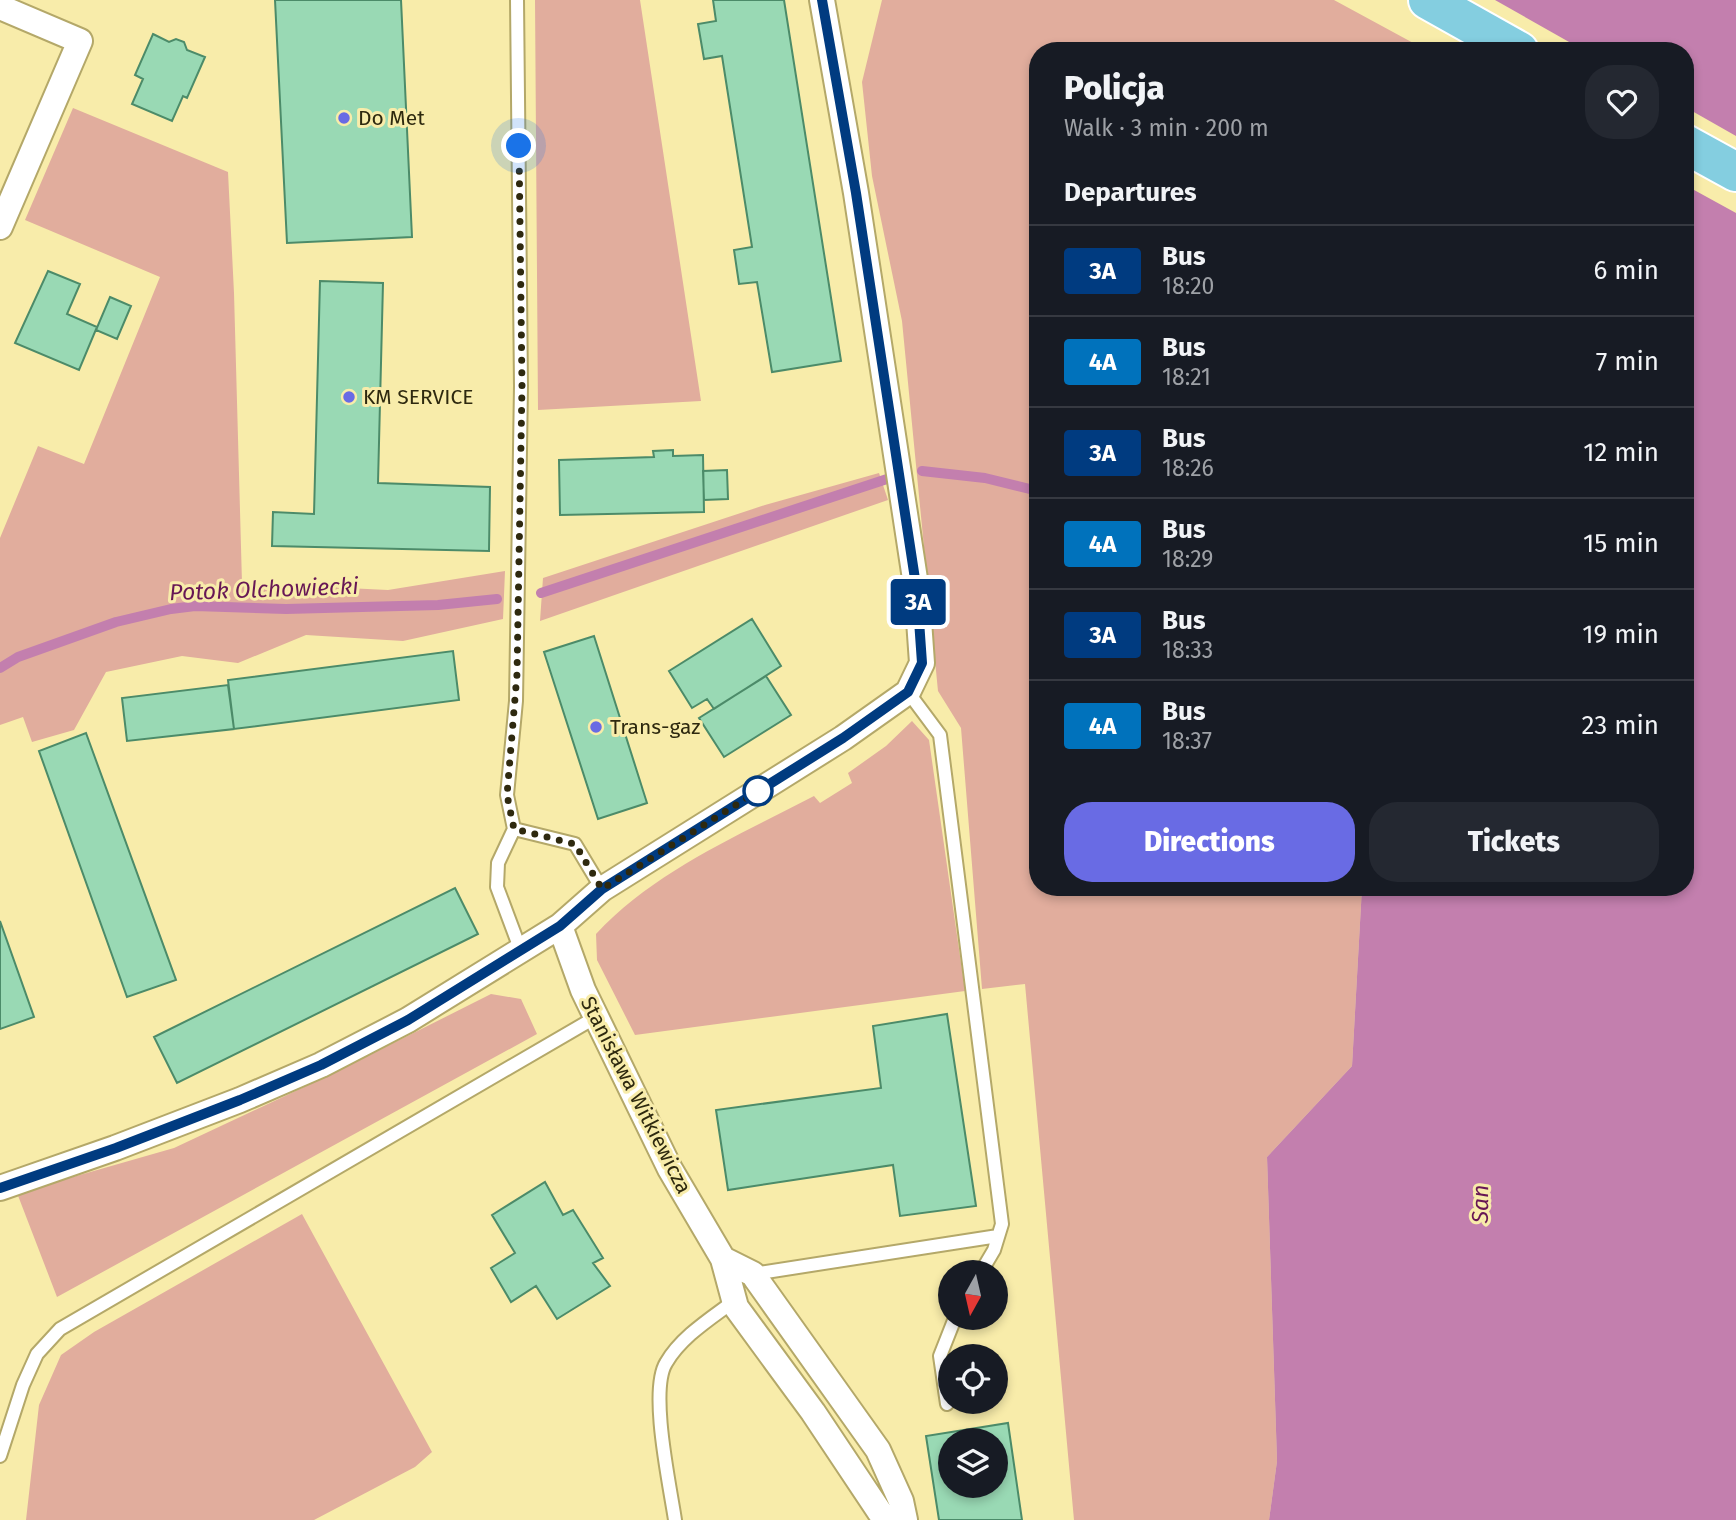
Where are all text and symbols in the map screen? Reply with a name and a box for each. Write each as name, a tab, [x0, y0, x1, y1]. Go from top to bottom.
button: heart	[1585, 65, 1659, 139]
text: Policja	[1064, 68, 1165, 108]
place label: Do Met	[358, 105, 425, 131]
marker: Do Met	[336, 110, 352, 126]
text: Walk · 3 min · 200 m	[1064, 114, 1269, 142]
your location	[501, 128, 536, 163]
text: Departures	[1064, 177, 1197, 208]
text: Bus	[1162, 241, 1205, 272]
text: 6 min	[1593, 255, 1659, 286]
text: 3A	[1089, 257, 1116, 285]
text: 18:20	[1162, 272, 1214, 300]
text: Bus	[1162, 332, 1205, 363]
text: 7 min	[1596, 346, 1659, 377]
text: 4A	[1089, 348, 1116, 376]
text: 18:21	[1162, 363, 1211, 391]
place label: KM SERVICE	[363, 384, 473, 410]
marker: KM SERVICE	[341, 389, 357, 405]
text: Bus	[1162, 423, 1205, 454]
text: 12 min	[1583, 437, 1659, 468]
text: 3A	[1089, 439, 1116, 467]
text: 18:26	[1162, 454, 1214, 482]
text: Bus	[1162, 514, 1205, 545]
text: 15 min	[1583, 528, 1659, 559]
text: 4A	[1089, 530, 1116, 558]
text: 18:29	[1162, 545, 1213, 573]
water label: Potok Olchowiecki	[169, 572, 360, 606]
line badge: 3A	[886, 579, 950, 625]
text: 3A	[905, 588, 931, 616]
text: Bus	[1162, 605, 1205, 636]
text: 19 min	[1582, 619, 1659, 650]
text: 3A	[1089, 621, 1116, 649]
text: 18:33	[1162, 636, 1213, 664]
text: Bus	[1162, 696, 1205, 727]
text: 23 min	[1582, 710, 1659, 741]
text: 4A	[1089, 712, 1116, 740]
place label: Trans-gaz	[610, 714, 701, 740]
marker: Trans-gaz	[588, 719, 604, 735]
text: 18:37	[1162, 727, 1212, 755]
unlabelled marker	[743, 776, 773, 806]
button: Directions	[1064, 802, 1355, 882]
button: Tickets	[1369, 802, 1659, 882]
street label: Stanisława Witkiewicza	[575, 992, 697, 1198]
water label: San	[1466, 1184, 1494, 1225]
north arrow	[938, 1260, 1008, 1330]
map controls	[938, 1260, 1008, 1498]
button: locate	[938, 1344, 1008, 1414]
button: layers	[938, 1428, 1008, 1498]

